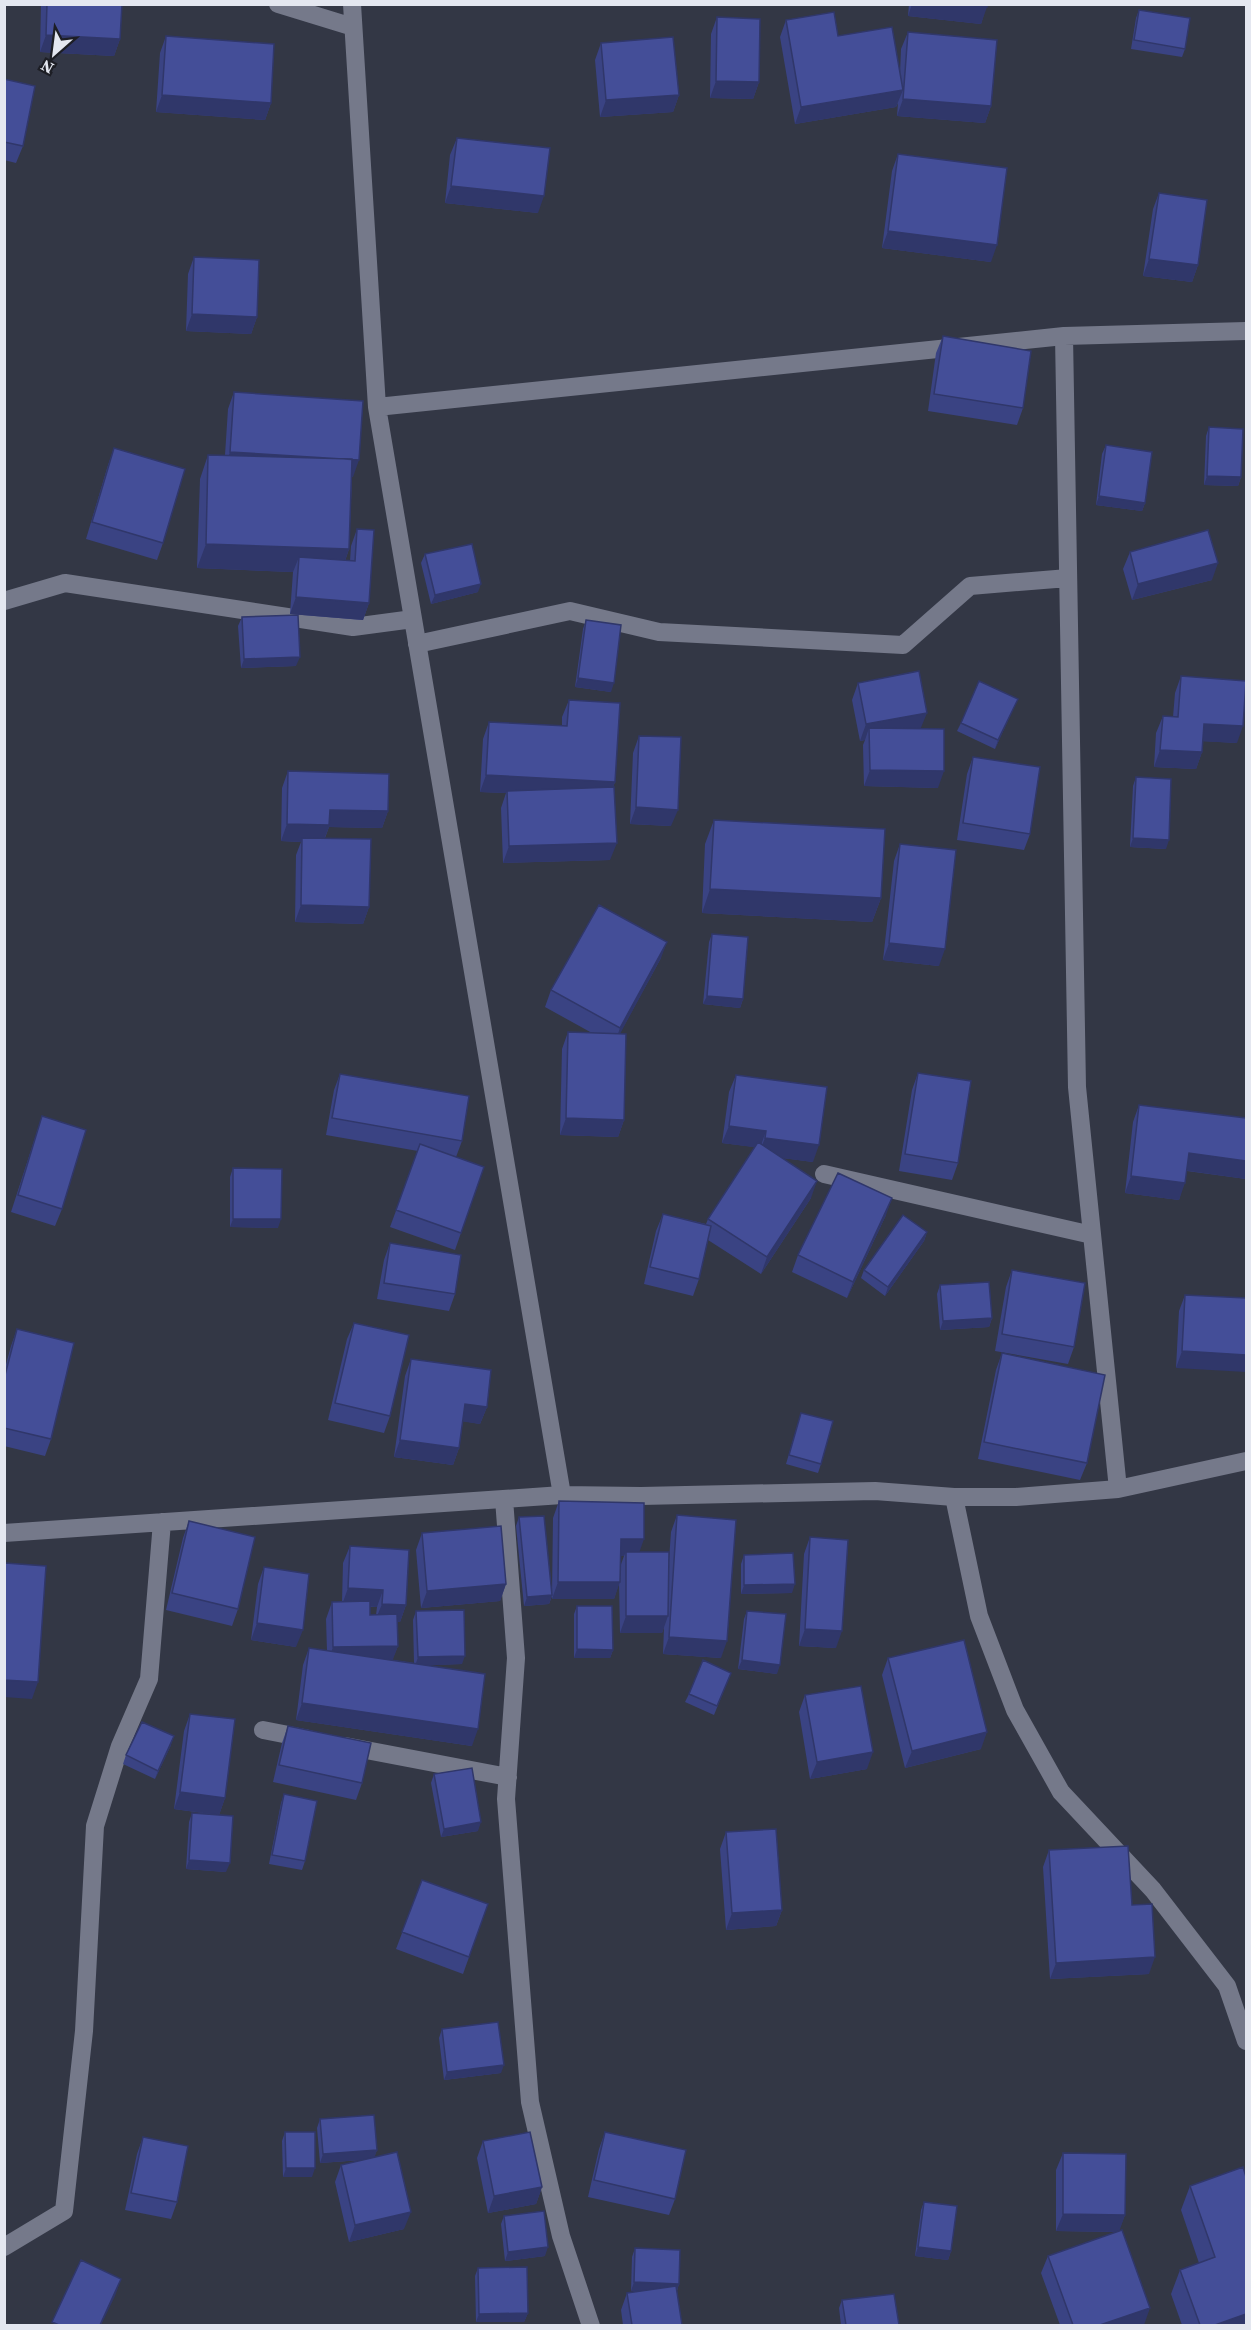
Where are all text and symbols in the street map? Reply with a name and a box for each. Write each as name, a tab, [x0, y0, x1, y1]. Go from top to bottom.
north arrow	[24, 24, 84, 84]
text: N	[36, 55, 57, 80]

